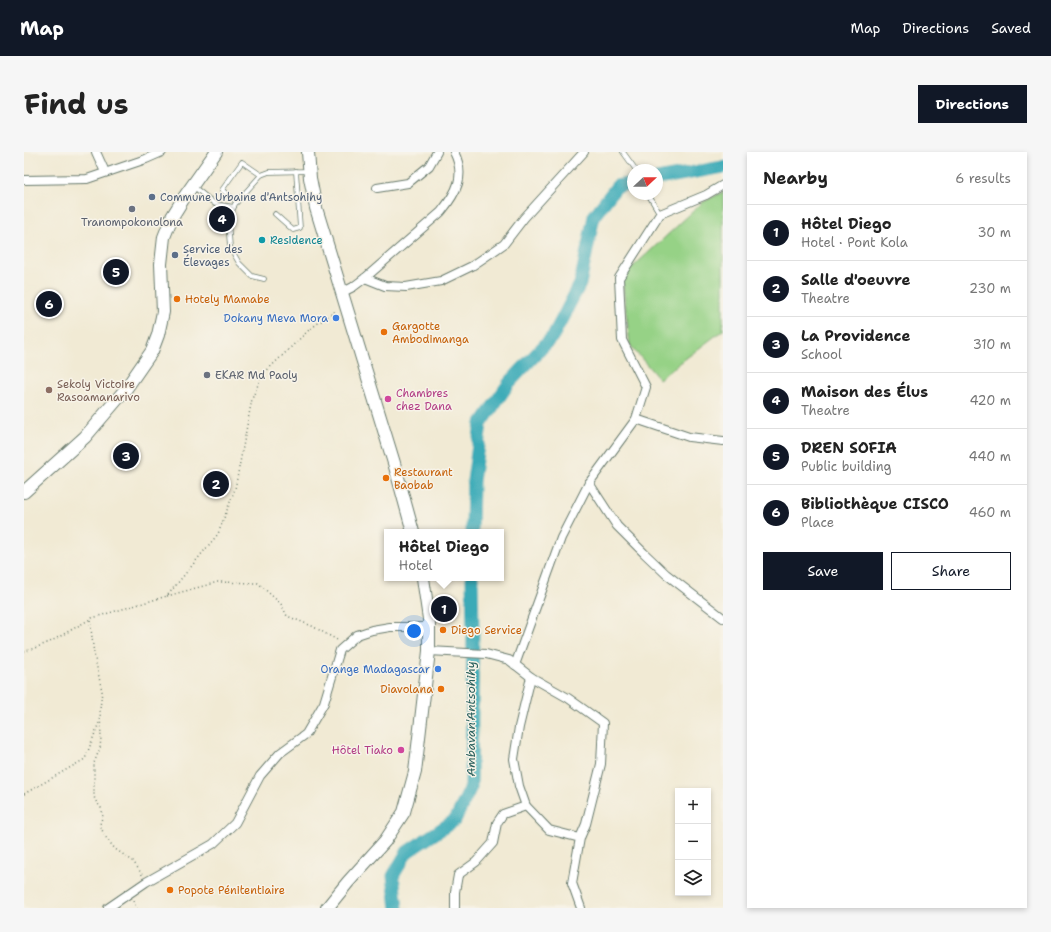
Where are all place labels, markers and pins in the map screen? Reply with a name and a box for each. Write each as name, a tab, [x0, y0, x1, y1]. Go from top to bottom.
place label: Commune Urbaine d'Antsohihy	[160, 190, 322, 205]
marker: Commune Urbaine d'Antsohihy	[147, 192, 157, 202]
marker: Tranompokonolona	[127, 204, 137, 214]
pin: 4	[209, 204, 235, 234]
place label: Tranompokonolona	[81, 215, 183, 230]
place label: Residence	[270, 233, 323, 248]
marker: Residence	[257, 235, 267, 245]
place label: Service des Élevages	[183, 242, 243, 270]
marker: Service des Élevages	[170, 250, 180, 260]
pin: 5	[103, 257, 129, 287]
pin: 6	[36, 289, 62, 319]
place label: Hotely Mamabe	[185, 292, 270, 307]
marker: Hotely Mamabe	[172, 294, 182, 304]
place label: Dokany Meva Mora	[224, 311, 328, 326]
marker: Dokany Meva Mora	[331, 313, 341, 323]
place label: Gargotte Ambodimanga	[392, 319, 469, 347]
marker: Gargotte Ambodimanga	[379, 327, 389, 337]
place label: EKAR Md Paoly	[215, 368, 298, 383]
marker: EKAR Md Paoly	[202, 370, 212, 380]
place label: Sekoly Victoire Rasoamanarivo	[57, 377, 140, 405]
marker: Sekoly Victoire Rasoamanarivo	[44, 385, 54, 395]
place label: Chambres chez Dana	[396, 386, 452, 414]
marker: Chambres chez Dana	[383, 394, 393, 404]
pin: 3	[113, 441, 139, 471]
place label: Restaurant Baobab	[394, 465, 453, 493]
pin: 2	[203, 469, 229, 499]
marker: Restaurant Baobab	[381, 473, 391, 483]
pin: 1	[431, 594, 457, 624]
place label: Diego Service	[451, 623, 522, 638]
marker: Diego Service	[438, 625, 448, 635]
place label: Orange Madagascar	[321, 662, 430, 677]
marker: Orange Madagascar	[433, 664, 443, 674]
place label: Diavolana	[380, 682, 433, 697]
marker: Diavolana	[436, 684, 446, 694]
place label: Hôtel Tiako	[332, 743, 393, 758]
marker: Hôtel Tiako	[396, 745, 406, 755]
place label: Popote Pénitentiaire	[178, 883, 285, 898]
marker: Popote Pénitentiaire	[165, 885, 175, 895]

